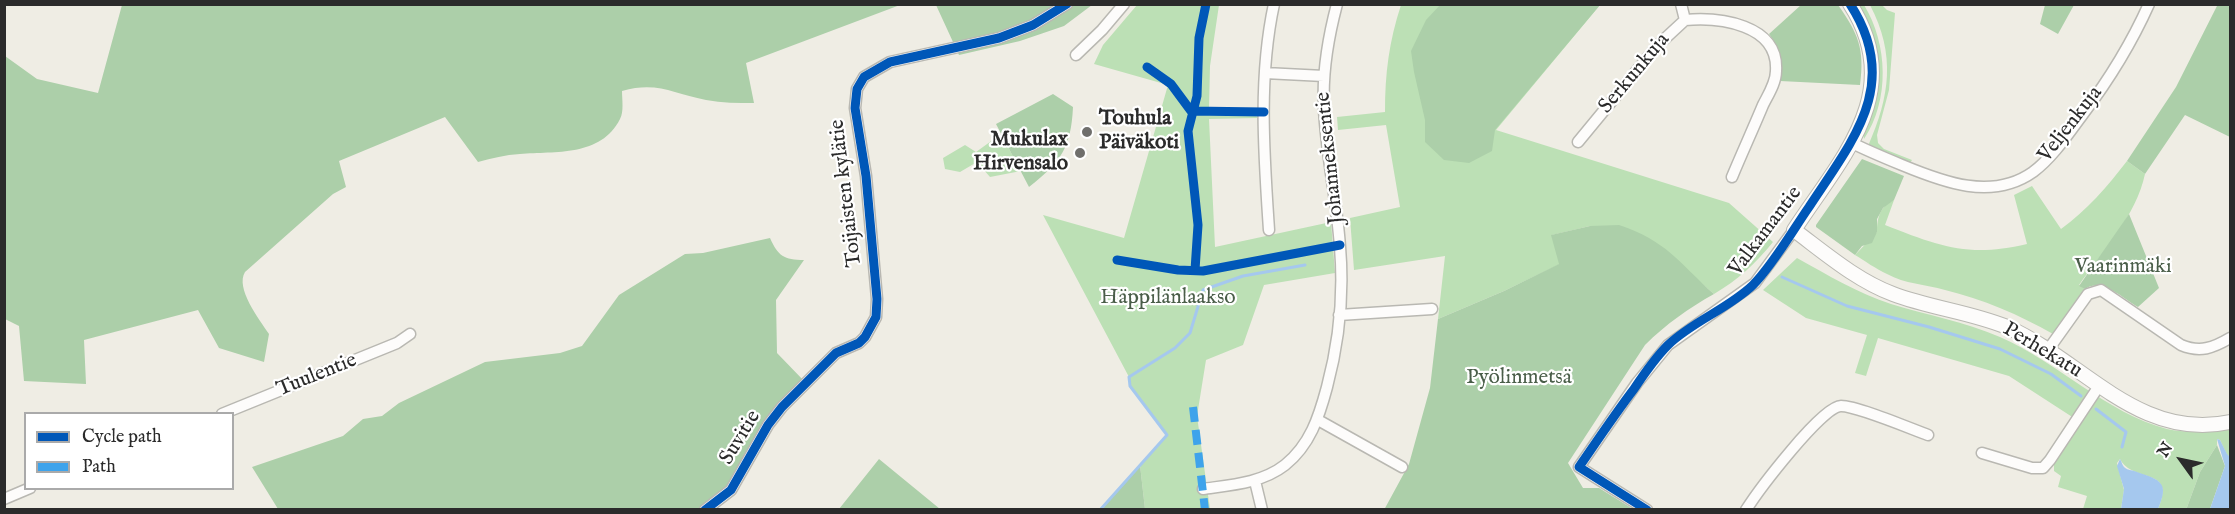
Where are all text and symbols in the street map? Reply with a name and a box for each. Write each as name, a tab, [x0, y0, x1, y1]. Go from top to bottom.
street label: Serkunkuja	[1594, 29, 1676, 119]
street label: Veljenkuja	[2033, 82, 2109, 168]
street label: Johanneksentie	[1312, 90, 1350, 226]
place label: Touhula Päiväkoti	[1099, 107, 1179, 157]
street label: Toijaisten kylätie	[825, 118, 869, 268]
marker: Touhula Päiväkoti	[1080, 125, 1094, 139]
place label: Mukulax Hirvensalo	[973, 128, 1068, 178]
marker: Mukulax Hirvensalo	[1073, 146, 1087, 160]
street label: Valkamantie	[1724, 182, 1808, 282]
park label: Vaarinmäki	[2074, 255, 2172, 281]
park label: Häppilänlaakso	[1100, 286, 1236, 312]
street label: Perhekatu	[1998, 317, 2086, 385]
street label: Tuulentie	[273, 349, 361, 403]
park label: Pyölinmetsä	[1466, 366, 1572, 392]
street label: Suvitie	[715, 406, 767, 470]
legend	[24, 412, 234, 490]
text: Cycle path	[82, 426, 162, 449]
north arrow	[2151, 430, 2211, 490]
text: N	[2154, 439, 2178, 461]
text: Path	[82, 456, 116, 479]

